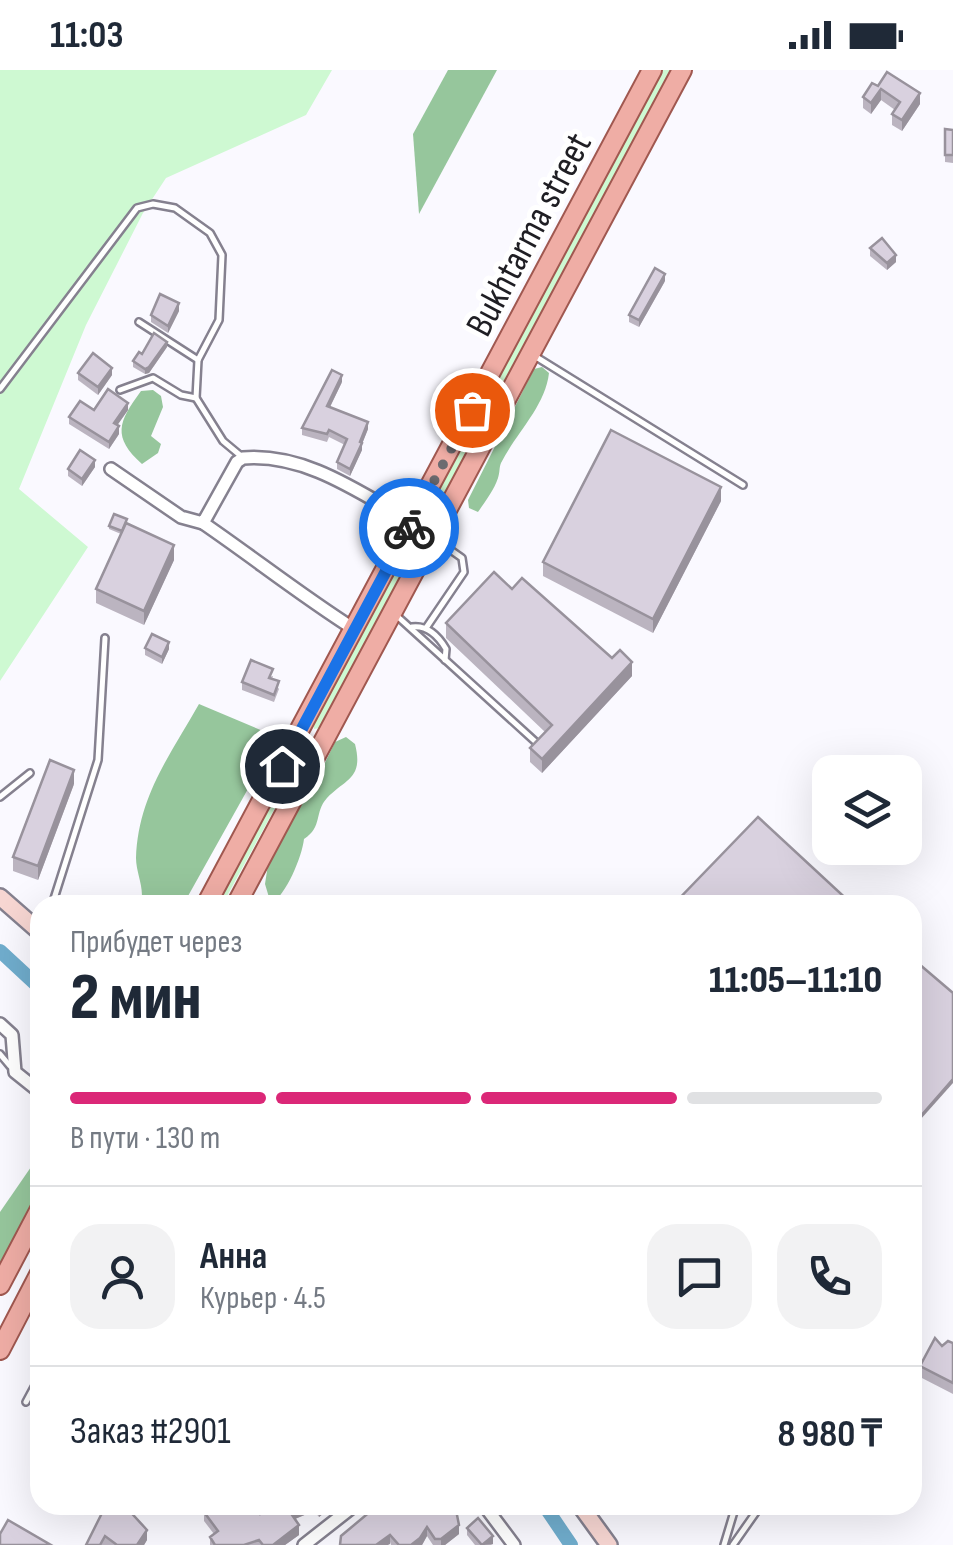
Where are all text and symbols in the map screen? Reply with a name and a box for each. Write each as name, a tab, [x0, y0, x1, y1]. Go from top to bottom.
text: 11:03	[50, 13, 123, 58]
street label: Bukhtarma street	[457, 126, 602, 344]
pin	[430, 368, 515, 453]
icon: bag	[445, 383, 500, 438]
courier	[359, 478, 459, 578]
icon: bike	[382, 501, 437, 556]
pin	[240, 724, 325, 809]
icon: home	[255, 739, 310, 794]
map controls	[812, 755, 922, 865]
button: layers	[812, 755, 922, 865]
text: Прибудет через	[70, 923, 242, 962]
text: 11:05–11:10	[709, 958, 882, 1003]
text: 2 мин	[70, 960, 202, 1038]
text: В пути · 130 m	[70, 1119, 220, 1158]
button: person	[70, 1224, 175, 1329]
button: chat	[647, 1224, 752, 1329]
button: phone	[777, 1224, 882, 1329]
text: Анна	[200, 1234, 267, 1279]
text: Курьер · 4.5	[200, 1279, 326, 1318]
text: Заказ #2901	[70, 1409, 230, 1454]
text: 8 980 ₸	[777, 1412, 882, 1457]

